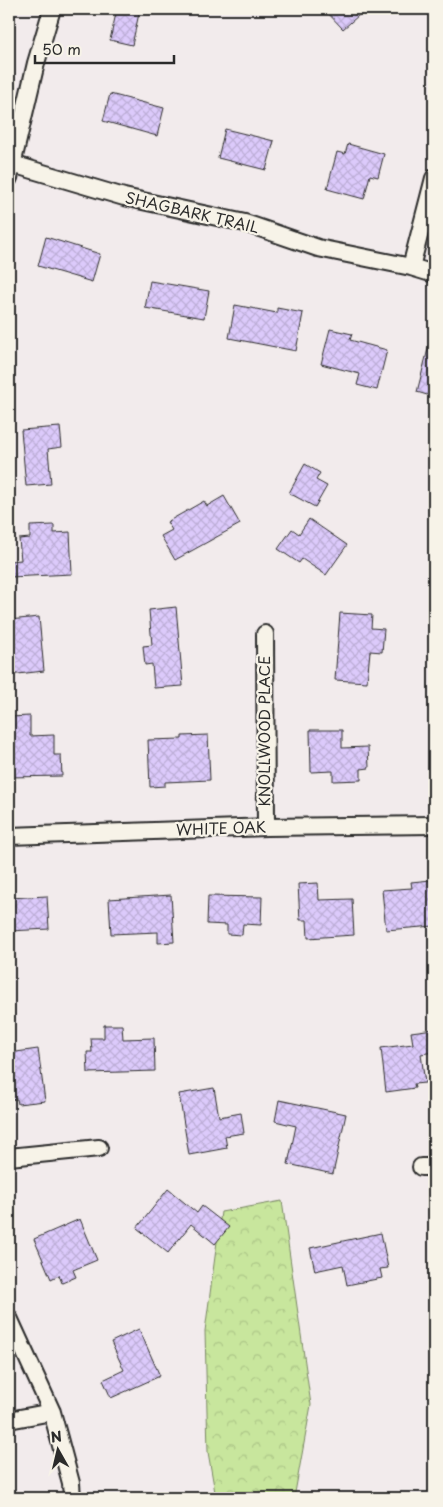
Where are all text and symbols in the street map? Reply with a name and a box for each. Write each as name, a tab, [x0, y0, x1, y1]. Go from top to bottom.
scale bar	[35, 32, 174, 64]
text: 50 m	[42, 37, 81, 60]
street label: SHAGBARK TRAIL	[123, 185, 262, 238]
street label: KNOLLWOOD PLACE	[252, 655, 275, 807]
street label: WHITE OAK	[176, 814, 266, 841]
north arrow	[32, 1424, 82, 1474]
text: N	[49, 1425, 63, 1448]

